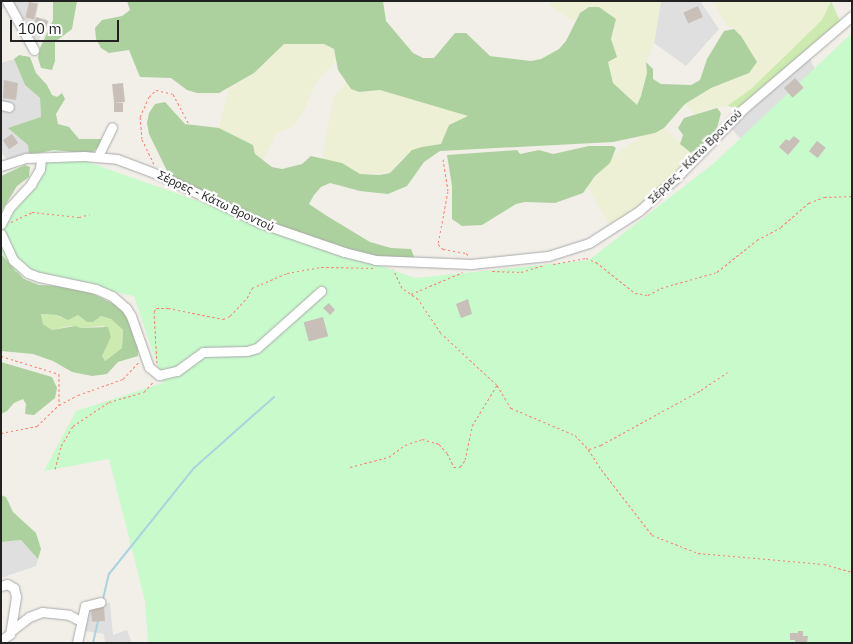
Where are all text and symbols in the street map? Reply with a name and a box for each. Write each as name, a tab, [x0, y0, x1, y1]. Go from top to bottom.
scale bar	[12, 10, 121, 42]
text: 100 m	[18, 19, 62, 38]
street label: Σέρρες - Κάτω Βροντού	[645, 106, 745, 206]
street label: Σέρρες - Κάτω Βροντού	[155, 168, 277, 234]

